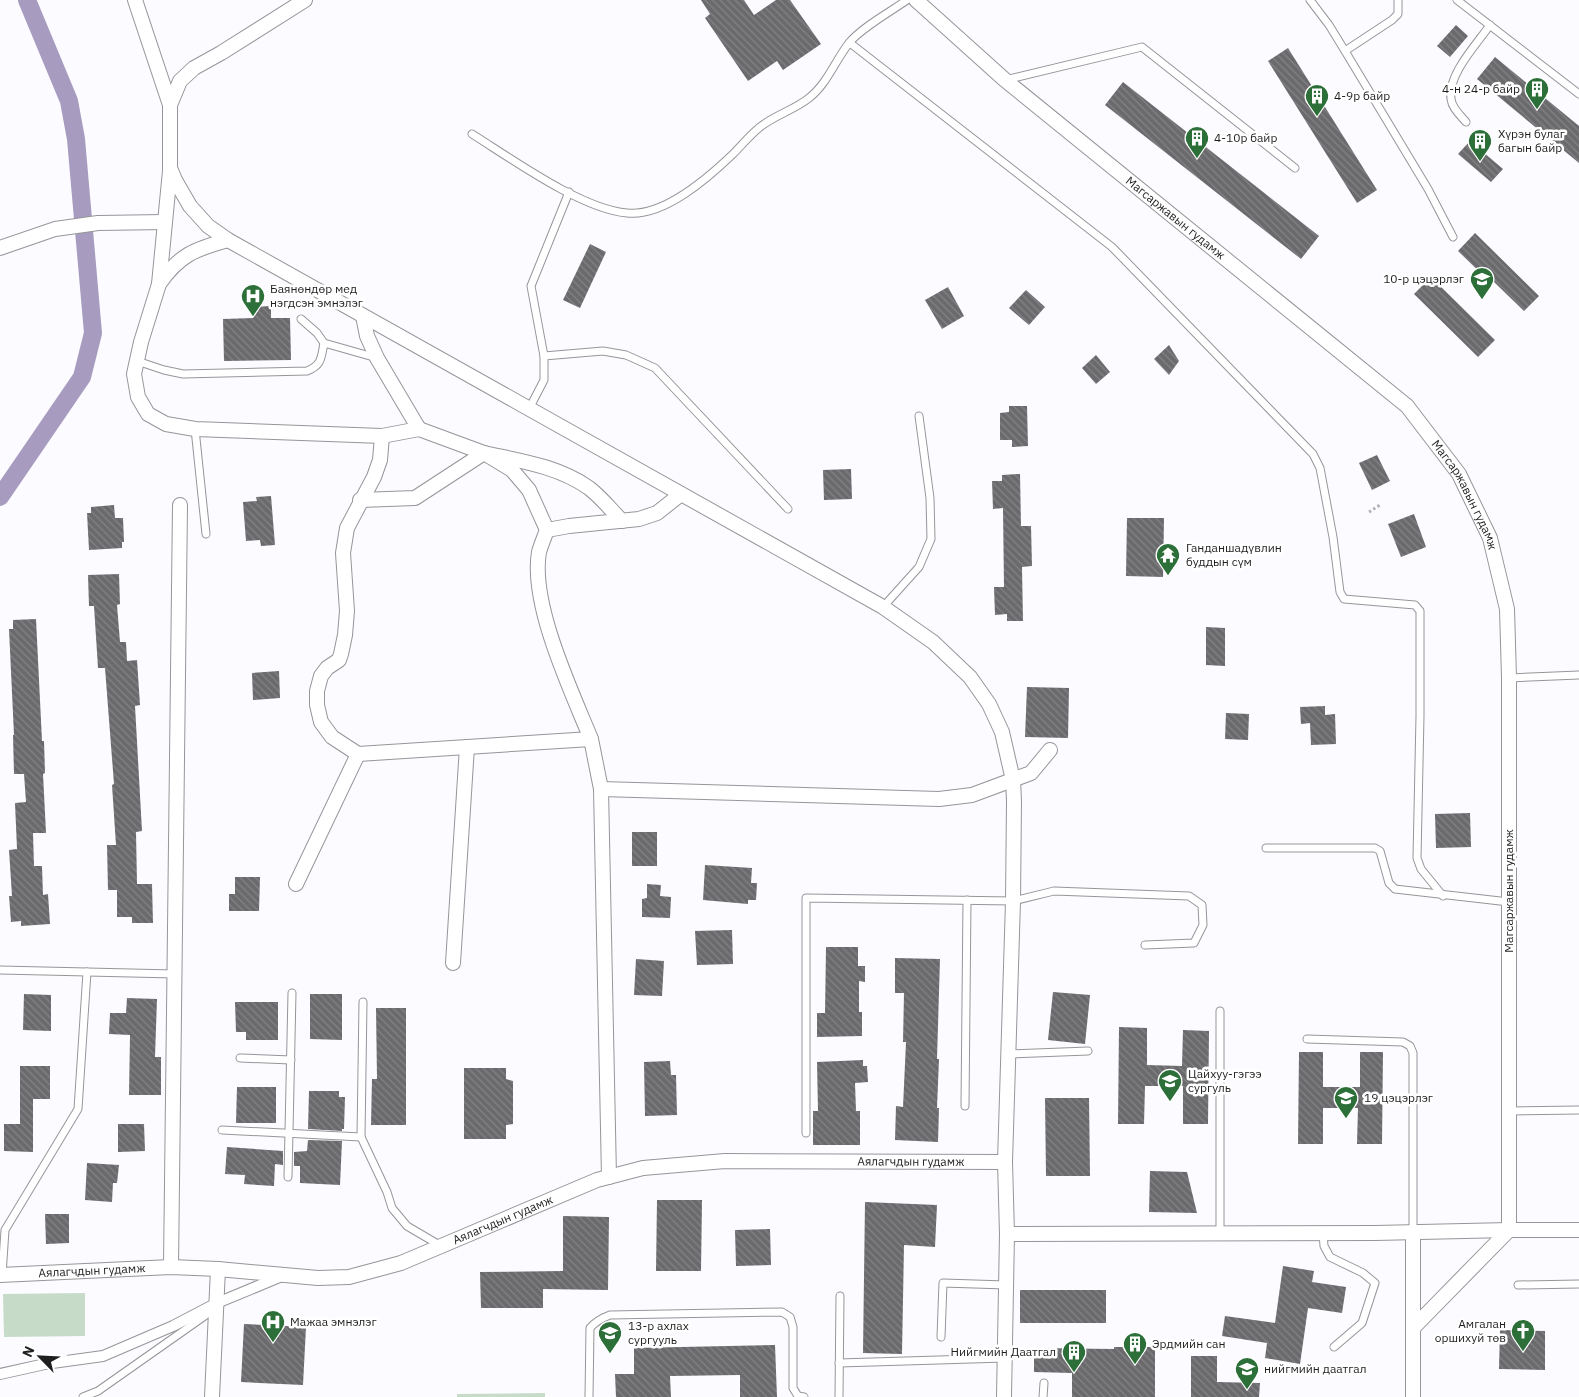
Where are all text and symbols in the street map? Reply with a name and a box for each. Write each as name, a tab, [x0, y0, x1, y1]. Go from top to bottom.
building icon: 4-н 24-р байр	[1524, 76, 1550, 110]
place label: 4-н 24-р байр	[1442, 81, 1520, 96]
building icon: 4-9р байр	[1304, 83, 1330, 117]
place label: 4-9р байр	[1334, 88, 1390, 103]
building icon: 4-10р байр	[1184, 125, 1210, 159]
place label: Хүрэн булаг багын байр	[1498, 126, 1565, 155]
building icon: Хүрэн булаг багын байр	[1467, 128, 1493, 162]
place label: 4-10р байр	[1214, 130, 1277, 145]
street label: Магсаржавын гудамж	[1123, 173, 1228, 263]
school or university icon: 10-р цэцэрлэг	[1469, 266, 1495, 300]
place label: 10-р цэцэрлэг	[1383, 271, 1464, 286]
place label: Баянөндөр мед нэгдсэн эмнэлэг	[270, 281, 363, 310]
hospital icon: Баянөндөр мед нэгдсэн эмнэлэг	[240, 283, 266, 317]
street label: Магсаржавын гудамж	[1429, 437, 1501, 551]
place label: Ганданшадүвлин буддын сүм	[1186, 540, 1282, 569]
temple icon: Ганданшадүвлин буддын сүм	[1155, 542, 1181, 576]
street label: Магсаржавын гудамж	[1501, 829, 1516, 953]
place label: Цайхуу-гэгээ сургуль	[1188, 1066, 1262, 1095]
school or university icon: Цайхуу-гэгээ сургуль	[1157, 1068, 1183, 1102]
school or university icon: 19 цэцэрлэг	[1333, 1085, 1359, 1119]
place label: 19 цэцэрлэг	[1364, 1090, 1433, 1105]
street label: Аялагчдын гудамж	[857, 1153, 964, 1169]
street label: Аялагчдын гудамж	[450, 1192, 555, 1247]
street label: Аялагчдын гудамж	[38, 1260, 146, 1280]
hospital icon: Maжаа эмнэлэг	[260, 1309, 286, 1343]
place label: Maжаа эмнэлэг	[290, 1314, 377, 1329]
place label: Амгалан оршихуй төв	[1435, 1316, 1506, 1345]
place label: 13-р ахлах сургууль	[628, 1318, 689, 1347]
church icon: Амгалан оршихуй төв	[1510, 1318, 1536, 1352]
school or university icon: 13-р ахлах сургууль	[597, 1320, 623, 1354]
building icon: Эрдмийн сан	[1122, 1331, 1148, 1365]
north arrow	[15, 1332, 65, 1382]
place label: Эрдмийн сан	[1152, 1336, 1226, 1351]
building icon: Нийгмийн Даатгал	[1061, 1339, 1087, 1373]
text: N	[18, 1343, 38, 1360]
place label: Нийгмийн Даатгал	[951, 1344, 1056, 1359]
school or university icon: нийгмийн даатгал	[1234, 1356, 1260, 1390]
place label: нийгмийн даатгал	[1264, 1361, 1367, 1376]

